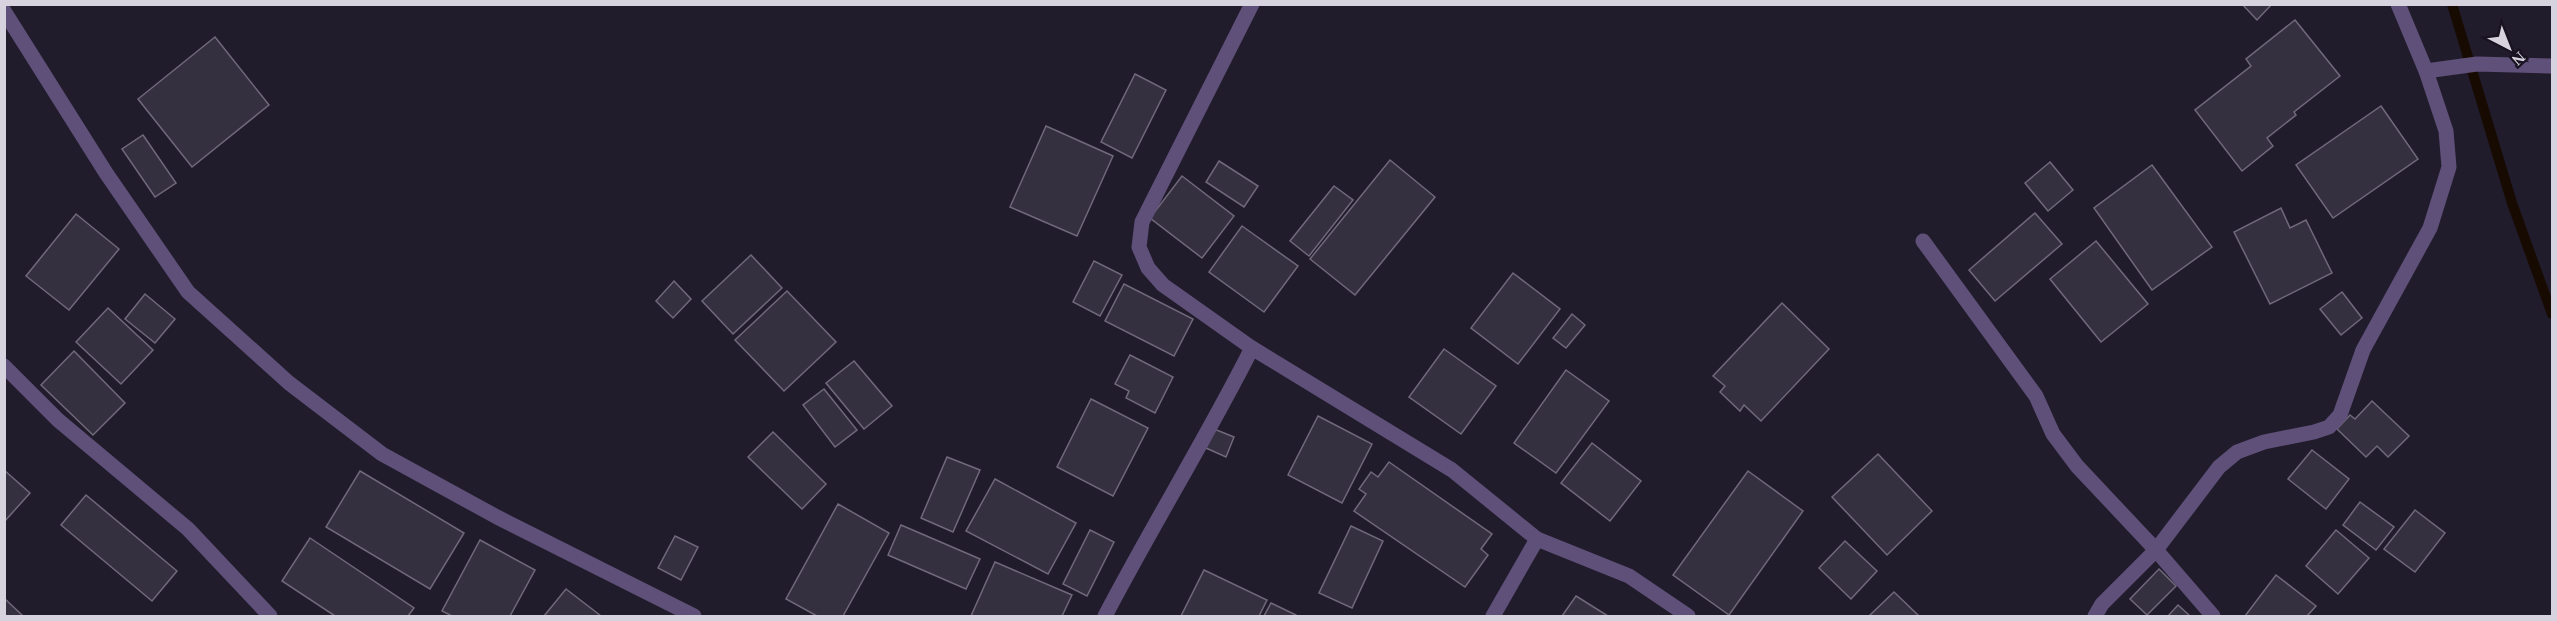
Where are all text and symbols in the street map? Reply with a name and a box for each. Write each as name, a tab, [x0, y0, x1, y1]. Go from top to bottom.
north arrow	[2479, 18, 2539, 78]
text: N	[2508, 49, 2529, 69]

